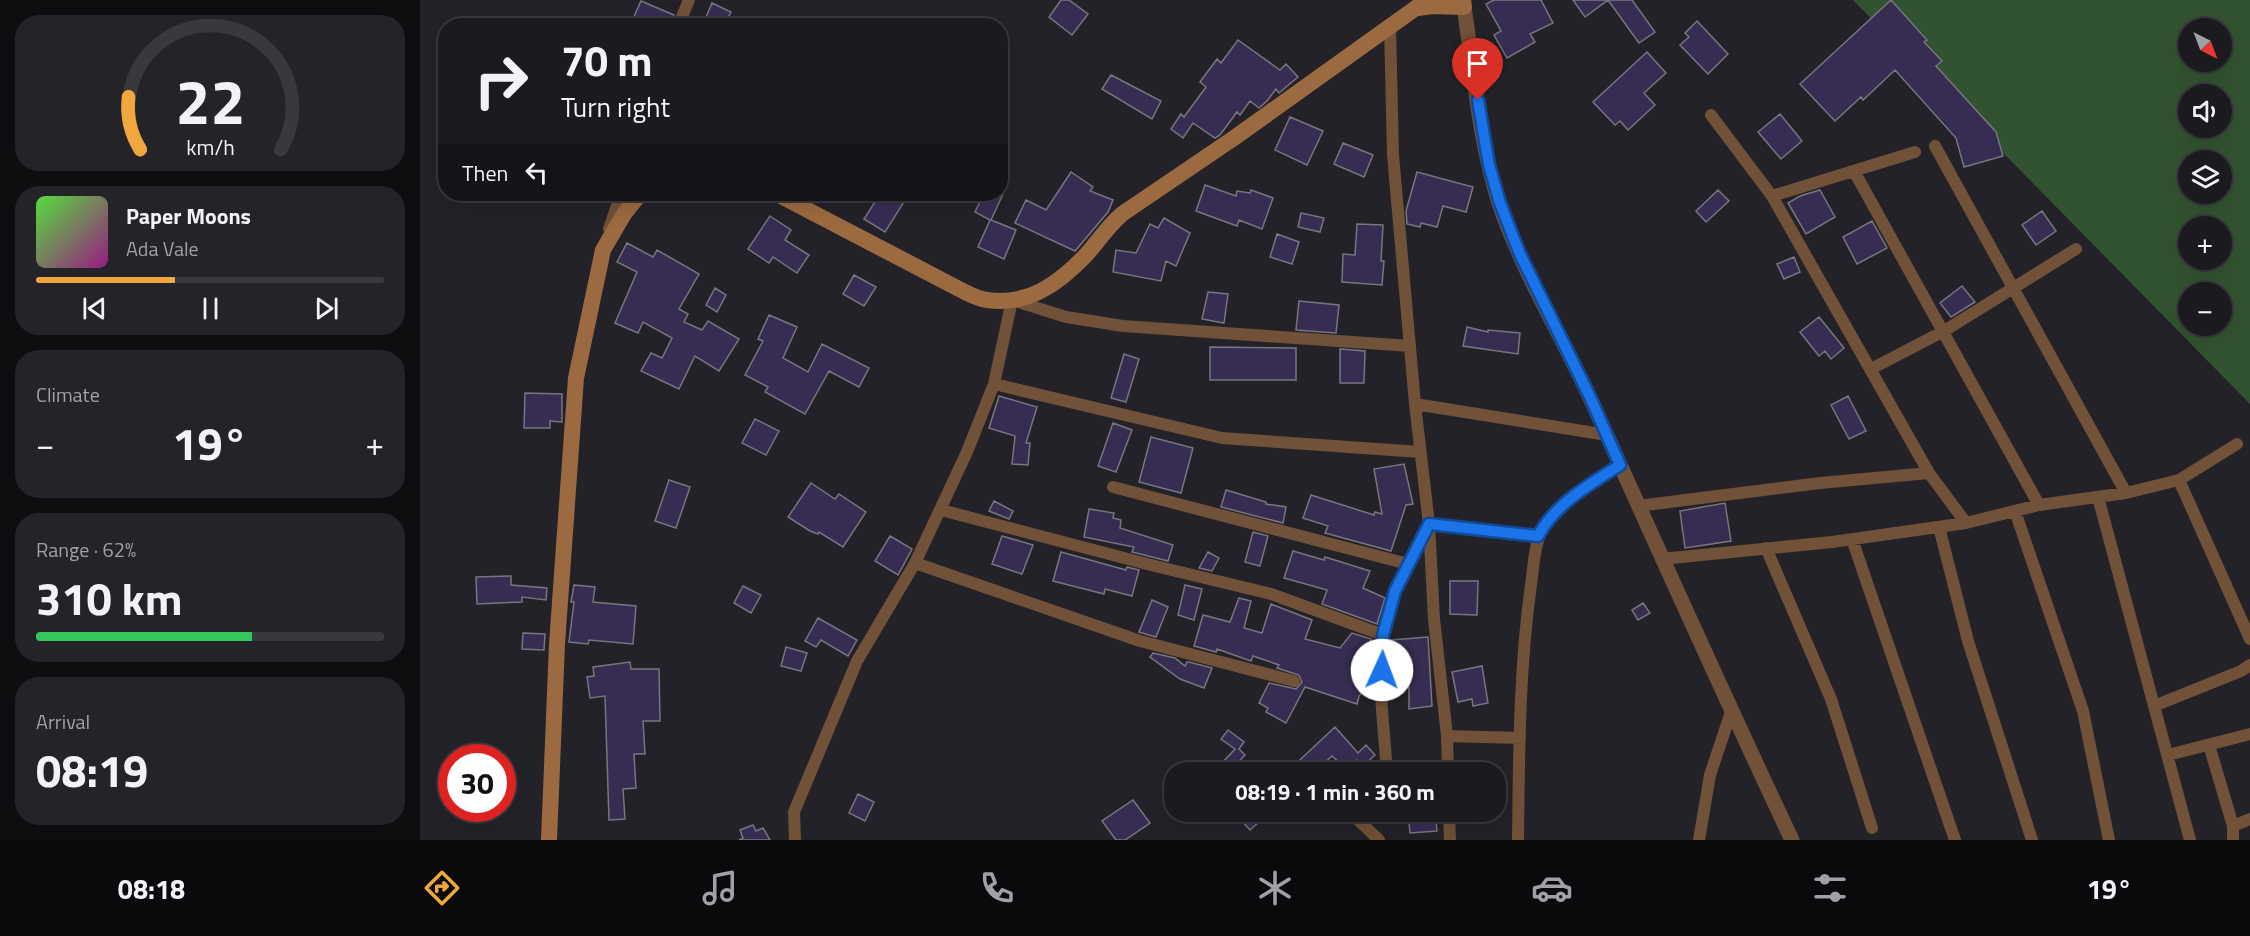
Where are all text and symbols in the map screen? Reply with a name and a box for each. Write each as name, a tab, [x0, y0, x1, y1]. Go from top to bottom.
north arrow	[2178, 18, 2232, 72]
map controls	[2178, 18, 2232, 336]
text: 70 m	[561, 28, 653, 92]
pin	[1452, 38, 1503, 100]
icon: right	[462, 42, 540, 120]
icon: arrive	[1461, 47, 1494, 80]
text: 22	[175, 53, 245, 148]
button: sound	[2178, 84, 2232, 138]
text: Turn right	[561, 86, 670, 127]
text: km/h	[186, 131, 234, 163]
button: layers	[2178, 150, 2232, 204]
text: Then	[462, 156, 508, 190]
icon: left	[520, 156, 553, 189]
text: Paper Moons	[126, 199, 251, 233]
button: +	[2178, 216, 2232, 270]
text: Ada Vale	[126, 233, 199, 264]
button: −	[2178, 282, 2232, 336]
icon: previous	[78, 292, 111, 325]
icon: pause	[194, 292, 227, 325]
icon: next	[310, 292, 343, 325]
text: Climate	[36, 379, 100, 410]
text: 19°	[172, 409, 248, 477]
text: −	[36, 419, 54, 469]
text: +	[366, 419, 384, 469]
text: Range · 62%	[36, 534, 136, 565]
text: 310 km	[36, 564, 182, 632]
position arrow	[1350, 638, 1414, 702]
text: Arrival	[36, 706, 90, 737]
text: 08:19	[36, 736, 148, 804]
speed limit sign: 30	[438, 744, 516, 822]
text: 08:19 · 1 min · 360 m	[1235, 775, 1435, 809]
icon: directions	[421, 867, 463, 909]
icon: music	[699, 867, 741, 909]
icon: phone	[976, 867, 1018, 909]
icon: climate	[1254, 867, 1296, 909]
icon: car	[1531, 867, 1573, 909]
icon: filters	[1809, 867, 1851, 909]
text: 08:18	[118, 868, 185, 909]
text: 19°	[2087, 868, 2132, 909]

